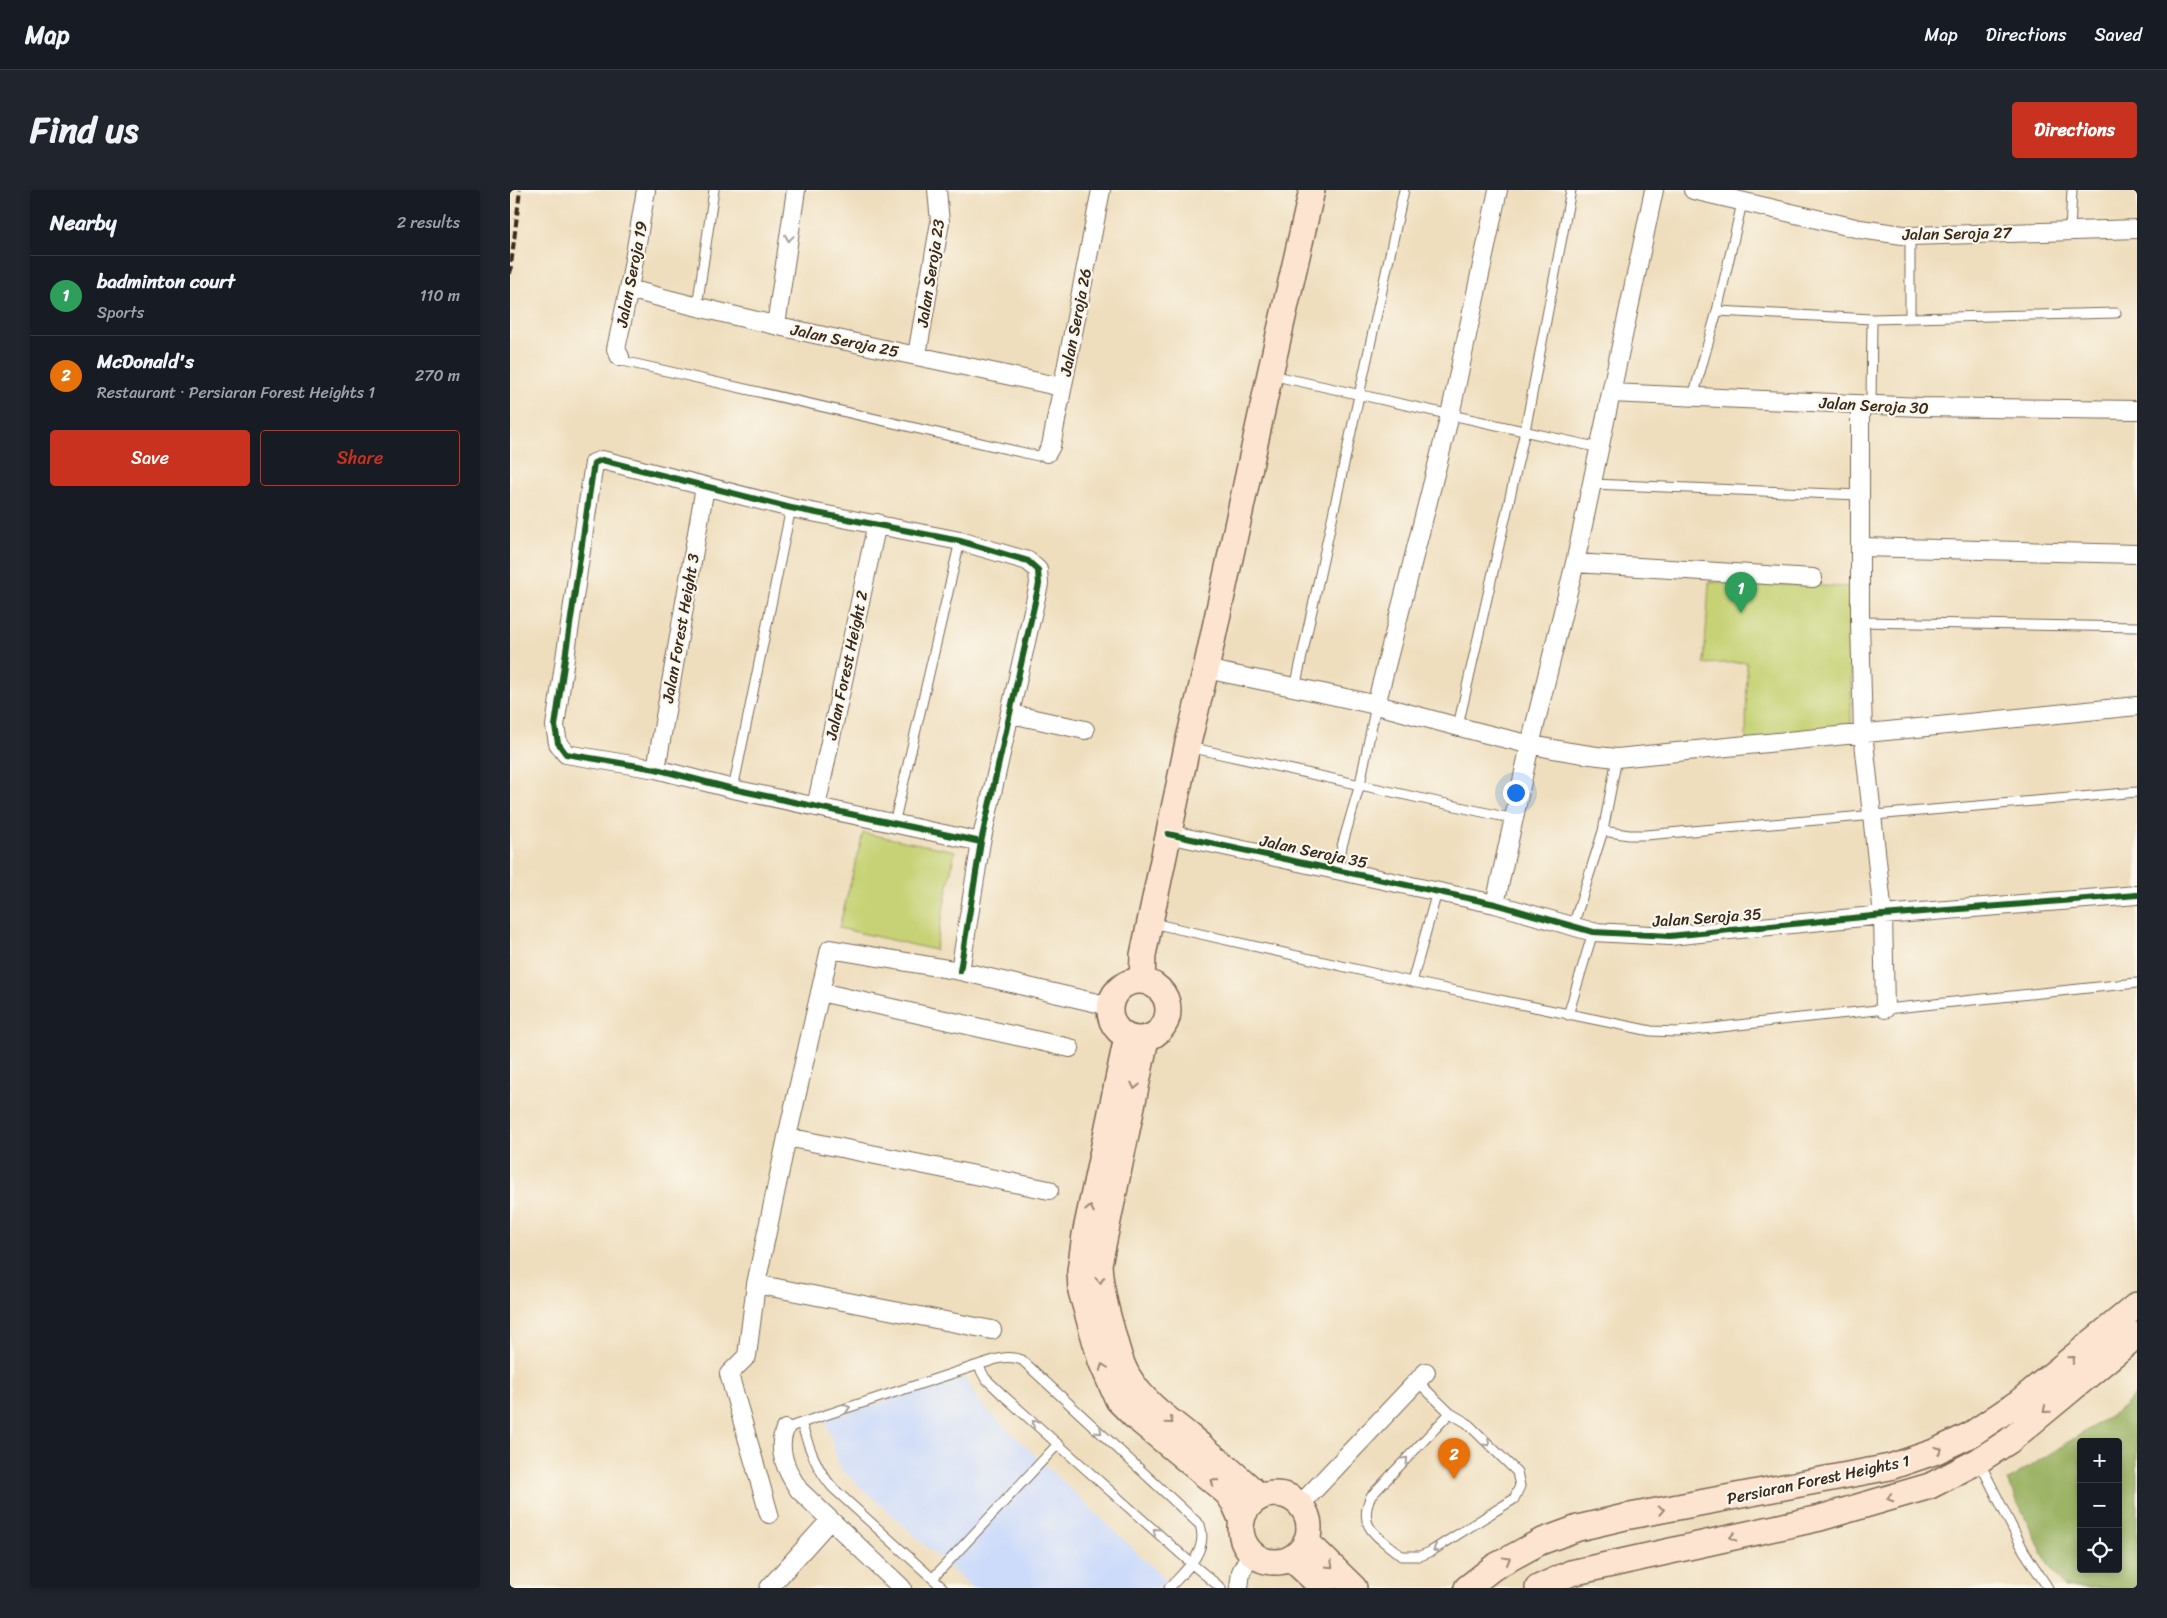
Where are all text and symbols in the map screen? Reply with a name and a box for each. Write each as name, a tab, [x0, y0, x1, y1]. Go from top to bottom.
text: Map	[25, 14, 69, 56]
text: Map	[1925, 19, 1958, 51]
text: Directions	[1986, 19, 2067, 51]
text: Saved	[2095, 19, 2142, 51]
text: Find us	[30, 99, 138, 161]
button: Directions	[2012, 102, 2137, 158]
text: Nearby	[50, 204, 116, 242]
text: 2 results	[397, 208, 460, 237]
street label: Jalan Seroja 23	[908, 217, 953, 330]
street label: Jalan Seroja 19	[607, 218, 656, 331]
street label: Jalan Seroja 27	[1901, 218, 2013, 249]
one-way arrow	[784, 234, 794, 243]
text: badminton court	[97, 265, 235, 298]
street label: Jalan Seroja 26	[1051, 266, 1100, 379]
text: 1	[63, 281, 69, 310]
text: 110 m	[420, 281, 460, 310]
text: Sports	[97, 298, 144, 327]
street label: Jalan Seroja 25	[787, 315, 902, 366]
text: McDonald's	[97, 345, 194, 378]
text: 2	[61, 361, 71, 390]
text: 270 m	[415, 361, 460, 390]
text: Restaurant · Persiaran Forest Heights 1	[97, 378, 375, 407]
street label: Jalan Seroja 30	[1817, 388, 1929, 423]
button: Save	[50, 430, 250, 486]
button: Share	[260, 430, 460, 486]
street label: Jalan Forest Height 3	[653, 551, 708, 706]
pin: 1	[1725, 572, 1757, 613]
street label: Jalan Forest Height 2	[816, 588, 876, 743]
your location	[1503, 780, 1529, 806]
street label: Jalan Seroja 35	[1256, 826, 1371, 877]
street label: Jalan Seroja 35	[1651, 899, 1763, 936]
one-way arrow	[1130, 1082, 1140, 1090]
one-way arrow	[1085, 1204, 1095, 1213]
one-way arrow	[1094, 1276, 1105, 1284]
one-way arrow	[2067, 1355, 2076, 1364]
one-way arrow	[1099, 1363, 1109, 1372]
one-way arrow	[842, 1404, 851, 1414]
one-way arrow	[2042, 1405, 2051, 1414]
one-way arrow	[1164, 1415, 1173, 1423]
one-way arrow	[1031, 1420, 1040, 1429]
one-way arrow	[1093, 1425, 1102, 1434]
one-way arrow	[1482, 1437, 1491, 1446]
pin: 2	[1438, 1438, 1470, 1479]
map controls	[2077, 1438, 2122, 1573]
button: +	[2077, 1438, 2122, 1483]
one-way arrow	[1934, 1445, 1943, 1456]
street label: Persiaran Forest Heights 1	[1724, 1446, 1912, 1513]
one-way arrow	[1399, 1457, 1408, 1466]
one-way arrow	[1210, 1478, 1219, 1487]
button: −	[2077, 1483, 2122, 1528]
one-way arrow	[1887, 1492, 1895, 1502]
one-way arrow	[1656, 1506, 1665, 1516]
one-way arrow	[1152, 1528, 1161, 1537]
button: locate	[2077, 1528, 2122, 1573]
one-way arrow	[1728, 1531, 1737, 1542]
one-way arrow	[1432, 1542, 1441, 1552]
one-way arrow	[1502, 1556, 1511, 1566]
one-way arrow	[1324, 1559, 1333, 1568]

